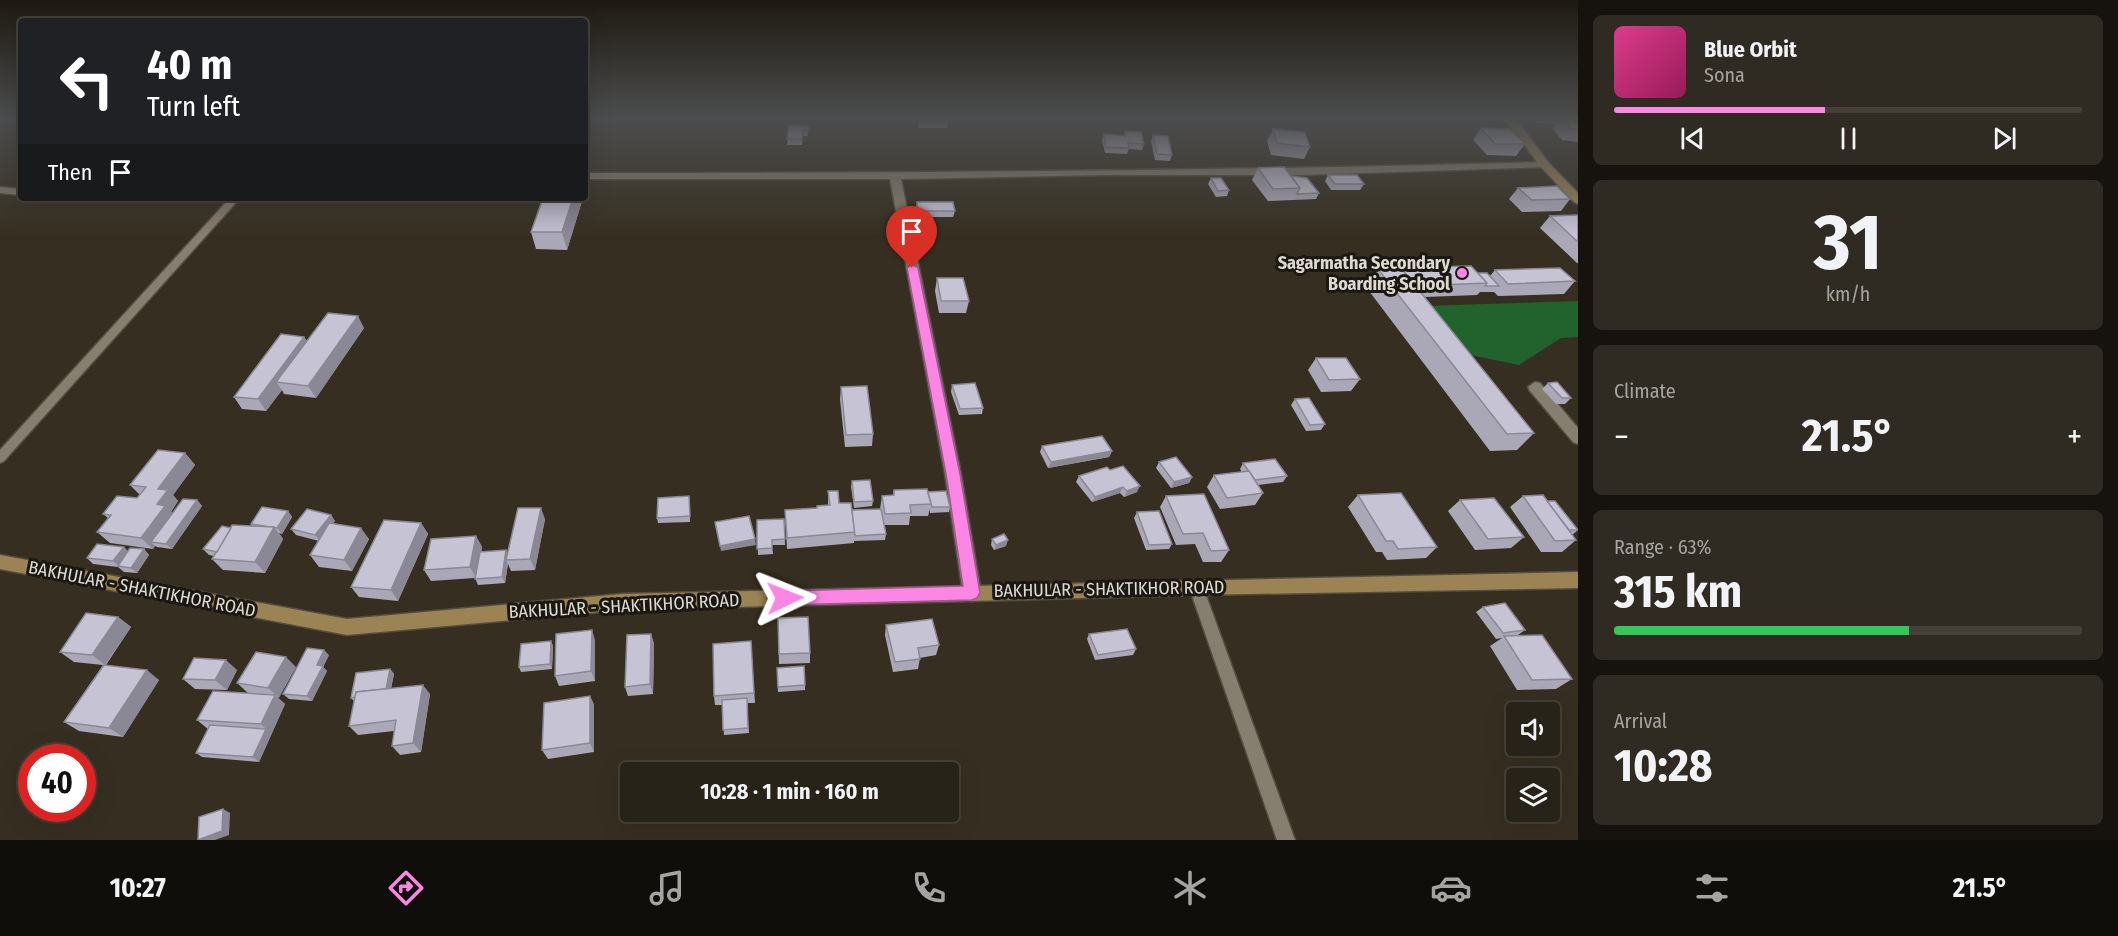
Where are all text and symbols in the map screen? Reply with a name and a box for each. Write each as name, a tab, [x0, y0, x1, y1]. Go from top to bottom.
text: Blue Orbit	[1704, 36, 1797, 63]
text: 40 m	[147, 40, 232, 90]
icon: left	[48, 42, 126, 120]
text: Sona	[1704, 63, 1745, 87]
text: Turn left	[147, 91, 240, 123]
icon: previous	[1676, 122, 1709, 155]
icon: pause	[1832, 122, 1865, 155]
icon: next	[1988, 122, 2021, 155]
icon: arrive	[104, 156, 137, 189]
text: Then	[48, 159, 92, 186]
text: 31	[1814, 196, 1882, 290]
pin	[886, 206, 937, 268]
icon: arrive	[895, 215, 928, 248]
place label: Sagarmatha Secondary Boarding School	[1278, 252, 1450, 295]
marker: Sagarmatha Secondary Boarding School	[1455, 266, 1469, 280]
text: km/h	[1826, 282, 1870, 306]
text: Climate	[1614, 379, 1676, 403]
text: 21.5°	[1802, 409, 1894, 463]
text: −	[1614, 417, 1629, 457]
text: +	[2067, 417, 2082, 457]
text: Range · 63%	[1614, 535, 1711, 559]
street label: BAKHULAR - SHAKTIKHOR ROAD	[27, 556, 257, 622]
text: 315 km	[1614, 565, 1742, 619]
position arrow	[753, 566, 817, 630]
street label: BAKHULAR - SHAKTIKHOR ROAD	[993, 576, 1225, 602]
street label: BAKHULAR - SHAKTIKHOR ROAD	[508, 589, 740, 623]
map controls	[1506, 702, 1560, 822]
button: sound	[1506, 702, 1560, 756]
text: Arrival	[1614, 709, 1667, 733]
text: 10:28	[1614, 739, 1713, 793]
speed limit sign: 40	[18, 744, 96, 822]
button: layers	[1506, 768, 1560, 822]
text: 10:28 · 1 min · 160 m	[700, 778, 879, 805]
icon: directions	[385, 867, 427, 909]
icon: music	[646, 867, 688, 909]
icon: phone	[908, 867, 950, 909]
icon: climate	[1169, 867, 1211, 909]
icon: car	[1430, 867, 1472, 909]
icon: filters	[1691, 867, 1733, 909]
text: 10:27	[110, 872, 166, 904]
text: 21.5°	[1953, 872, 2008, 904]

